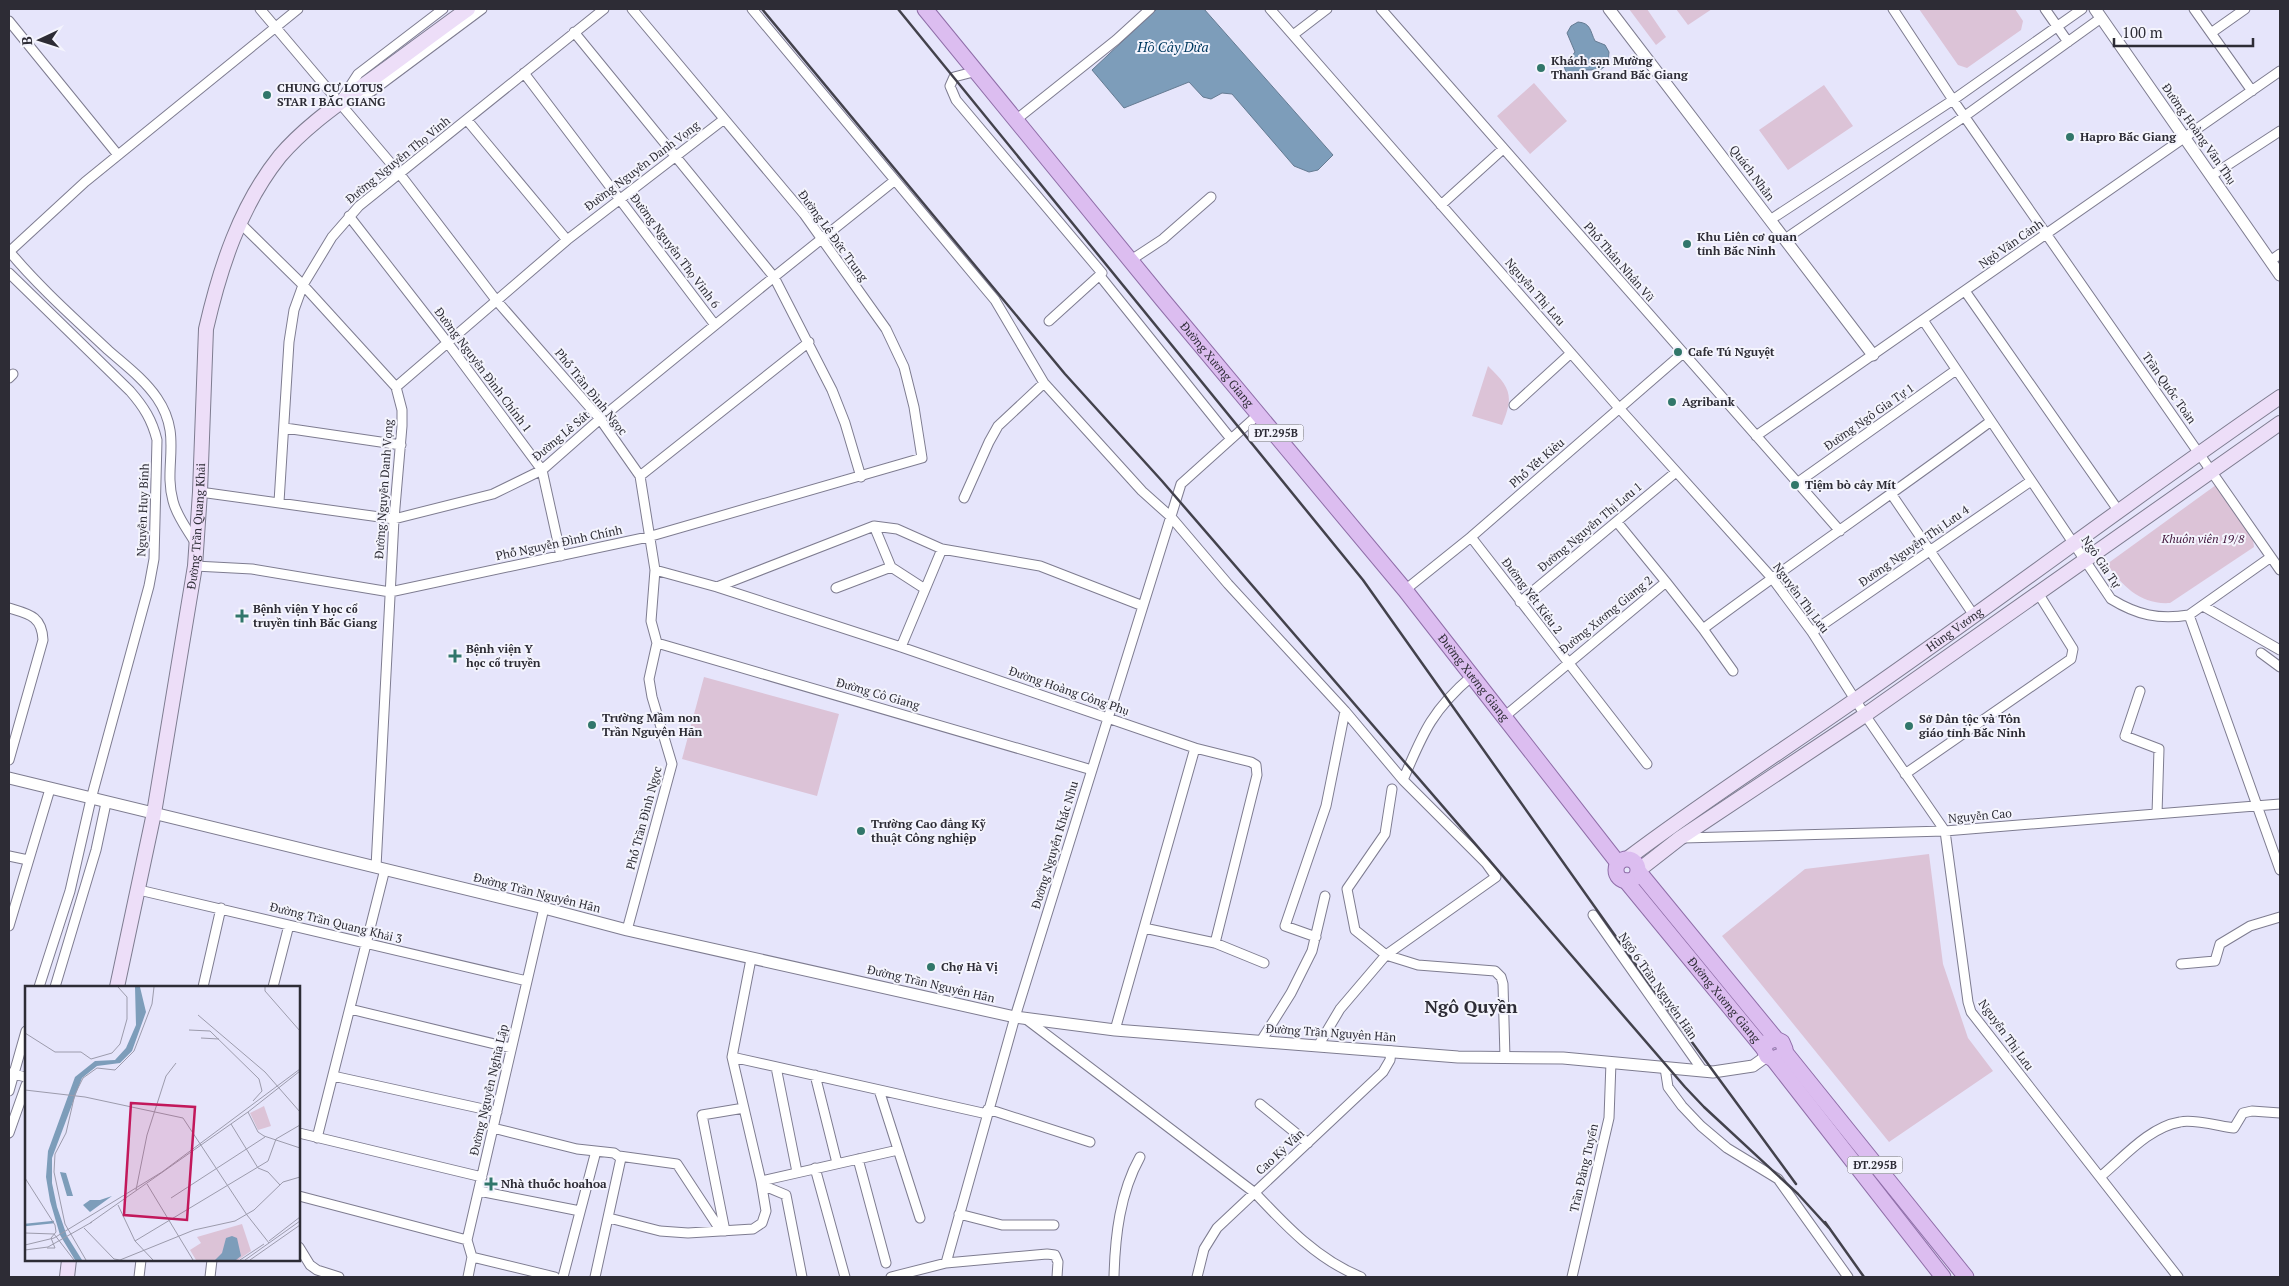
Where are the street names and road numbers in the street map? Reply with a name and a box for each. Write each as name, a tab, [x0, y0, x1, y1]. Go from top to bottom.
street label: Đường Hoàng Văn Thụ	[2159, 80, 2240, 187]
street label: Đường Nguyễn Thọ Vinh	[342, 113, 453, 206]
street label: Đường Nguyễn Danh Vọng	[581, 117, 703, 214]
street label: Quách Nhẫn	[1727, 142, 1778, 203]
street label: Đường Lê Đức Trung	[795, 187, 872, 285]
street label: Đường Nguyễn Thọ Vinh 6	[627, 190, 724, 311]
street label: Ngô Văn Cảnh	[1976, 216, 2046, 271]
street label: Phố Thân Nhân Vũ	[1581, 219, 1658, 304]
street label: Nguyễn Thị Lưu	[1502, 255, 1569, 328]
street label: Đường Nguyễn Đình Chính 1	[432, 304, 535, 435]
street label: Đường Xương Giang	[1177, 319, 1257, 410]
street label: Phố Trần Đình Ngọc	[552, 346, 631, 438]
street label: Trần Quốc Toản	[2139, 349, 2200, 426]
street label: Đường Ngô Gia Tự 1	[1821, 380, 1917, 453]
street label: Đường Lê Sát	[529, 407, 593, 464]
street label: Đường Nguyễn Danh Vọng	[371, 418, 396, 559]
road number: ĐT.295B	[1248, 424, 1304, 442]
street label: Phố Yết Kiêu	[1506, 435, 1567, 491]
street label: Đường Trần Quang Khải	[183, 462, 208, 591]
street label: Nguyễn Huy Bính	[133, 463, 152, 557]
street label: Đường Nguyễn Thị Lưu 1	[1535, 479, 1645, 575]
street label: Đường Nguyễn Thị Lưu 4	[1856, 501, 1972, 589]
street label: Phố Nguyễn Đình Chính	[494, 522, 624, 563]
street label: Ngô Gia Tự	[2079, 533, 2125, 591]
street label: Đường Yết Kiêu 2	[1499, 555, 1566, 637]
street label: Nguyễn Thị Lưu	[1770, 560, 1833, 636]
street label: Đường Xương Giang 2	[1556, 572, 1655, 657]
street label: Hùng Vương	[1923, 603, 1986, 655]
street label: Đường Xương Giang	[1435, 631, 1513, 725]
street label: Đường Hoàng Công Phụ	[1007, 663, 1131, 718]
street label: Đường Cô Giang	[835, 674, 922, 713]
street label: Phố Trần Đình Ngọc	[622, 764, 665, 871]
street label: Đường Nguyễn Khắc Nhu	[1028, 779, 1081, 911]
street label: Nguyễn Cao	[1948, 805, 2013, 826]
street label: Đường Trần Nguyên Hãn	[472, 869, 602, 916]
street label: Đường Trần Quang Khải 3	[268, 899, 404, 946]
street label: Ngõ 6 Trần Nguyên Hãn	[1616, 929, 1701, 1042]
street label: Đường Xương Giang	[1685, 954, 1764, 1046]
street label: Đường Trần Nguyên Hãn	[866, 962, 996, 1006]
street label: Nguyễn Thị Lưu	[1976, 996, 2037, 1073]
street label: Đường Trần Nguyên Hãn	[1265, 1020, 1397, 1045]
street label: Đường Nguyễn Nghĩa Lập	[466, 1023, 511, 1157]
street label: Trần Đăng Tuyển	[1566, 1122, 1601, 1214]
street label: Cao Kỳ Vân	[1252, 1125, 1307, 1178]
road number: ĐT.295B	[1848, 1156, 1902, 1174]

